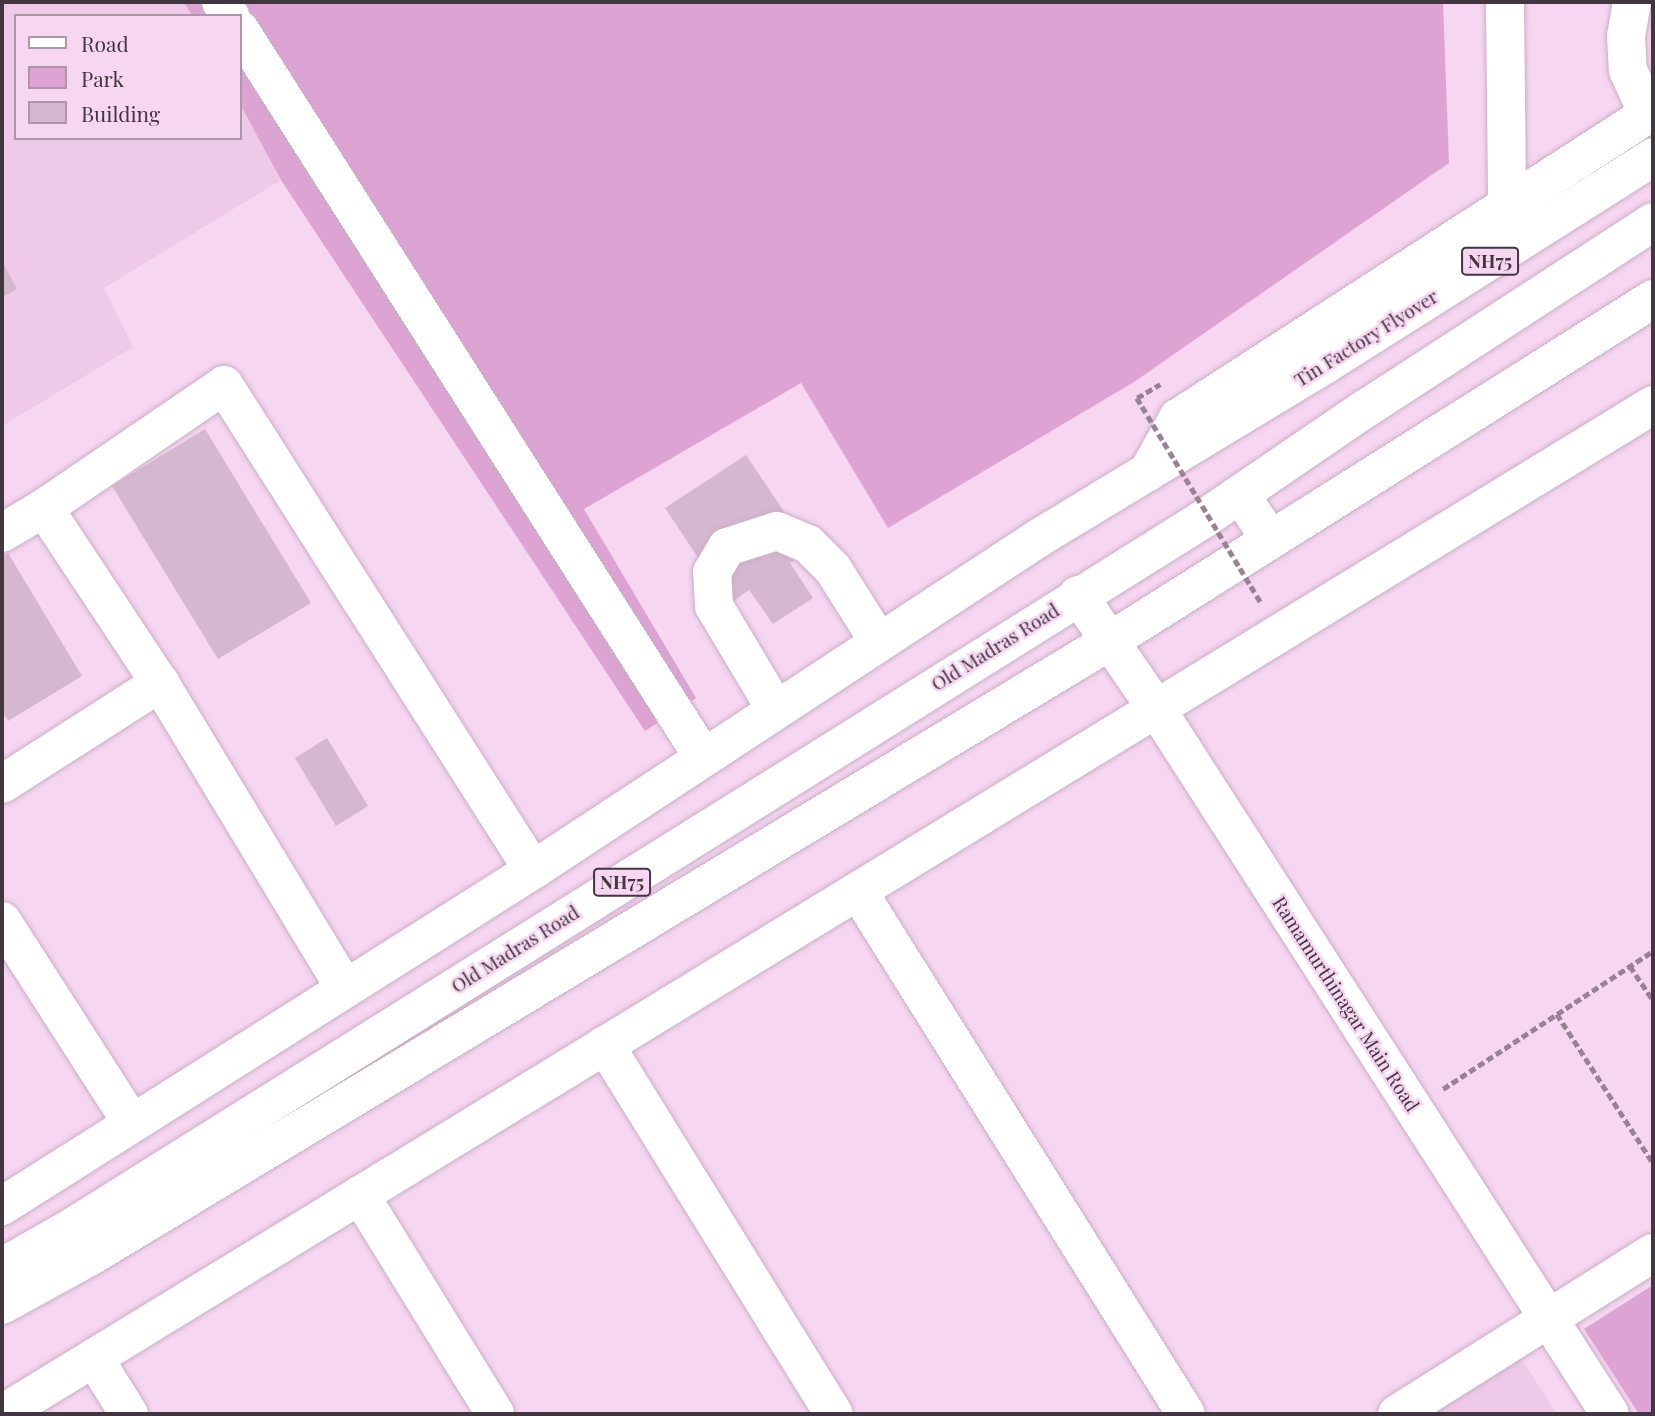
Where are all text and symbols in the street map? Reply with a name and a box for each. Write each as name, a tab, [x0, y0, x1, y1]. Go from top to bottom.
legend	[14, 14, 242, 140]
text: Road	[81, 29, 129, 57]
text: Park	[81, 64, 124, 92]
text: Building	[81, 99, 160, 127]
road number: NH75	[1460, 246, 1520, 276]
street label: Tin Factory Flyover	[1290, 284, 1442, 392]
street label: Old Madras Road	[927, 599, 1063, 695]
road number: NH75	[592, 868, 652, 897]
street label: Ramamurthinagar Main Road	[1268, 892, 1424, 1116]
street label: Old Madras Road	[447, 901, 583, 997]

